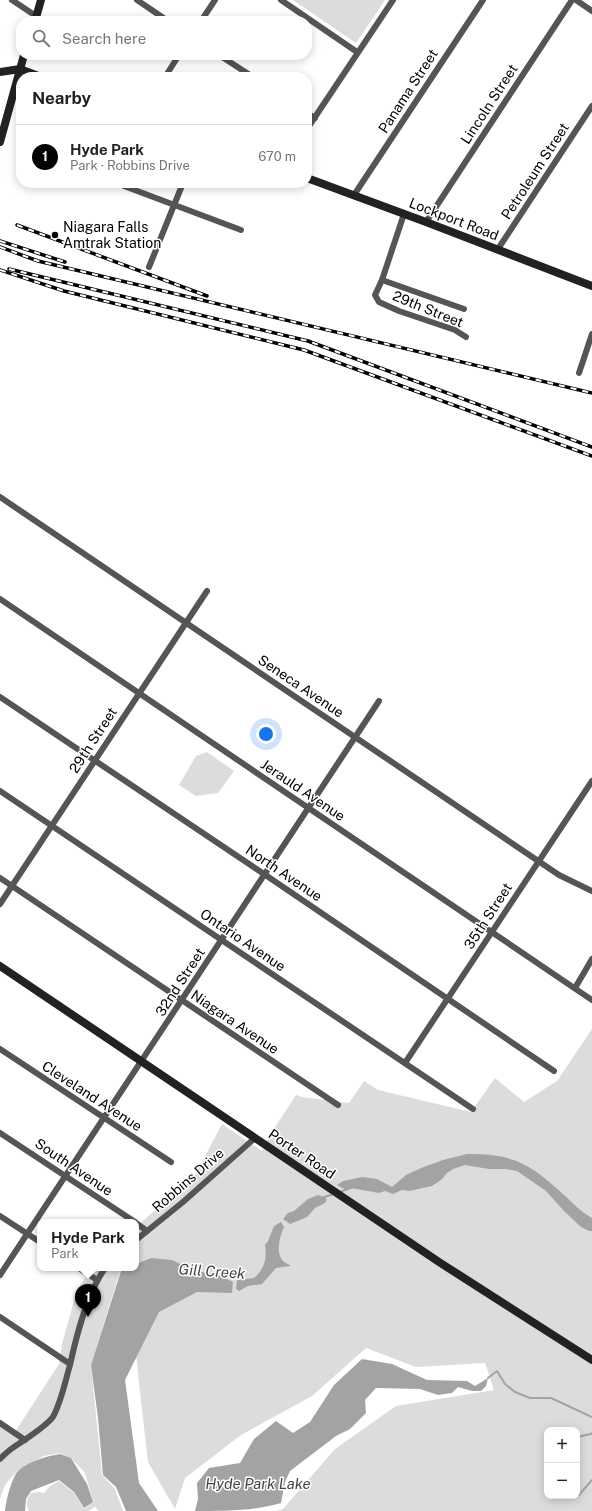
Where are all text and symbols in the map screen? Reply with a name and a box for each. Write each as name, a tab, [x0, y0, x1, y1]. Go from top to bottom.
search box	[16, 16, 312, 60]
icon: search	[30, 27, 52, 49]
text: Search here	[62, 30, 146, 47]
street label: Panama Street	[375, 46, 441, 136]
street label: Lincoln Street	[457, 61, 521, 147]
text: Nearby	[32, 88, 91, 108]
street label: Petroleum Street	[498, 120, 572, 222]
text: Hyde Park	[70, 141, 144, 158]
text: 1	[42, 149, 48, 164]
text: 670 m	[258, 149, 296, 164]
text: Park · Robbins Drive	[70, 158, 190, 173]
street label: Lockport Road	[407, 195, 501, 243]
place label: Niagara Falls Amtrak Station	[63, 219, 161, 251]
marker: Niagara Falls Amtrak Station	[50, 230, 60, 240]
street label: 29th Street	[390, 288, 466, 330]
street label: Seneca Avenue	[255, 651, 347, 721]
street label: 29th Street	[66, 704, 120, 776]
your location	[256, 724, 276, 744]
street label: Jerauld Avenue	[258, 756, 348, 824]
street label: North Avenue	[243, 842, 325, 904]
street label: 35th Street	[461, 880, 515, 952]
street label: Ontario Avenue	[197, 906, 289, 974]
street label: 32nd Street	[152, 945, 208, 1019]
street label: Niagara Avenue	[188, 987, 282, 1057]
street label: Cleveland Avenue	[39, 1058, 145, 1134]
street label: Porter Road	[266, 1126, 338, 1182]
street label: South Avenue	[32, 1135, 116, 1199]
street label: Robbins Drive	[149, 1145, 227, 1215]
popup	[37, 1219, 139, 1271]
text: Hyde Park	[51, 1229, 125, 1246]
text: Park	[51, 1246, 79, 1261]
water label: Gill Creek	[178, 1260, 247, 1282]
pin: 1	[75, 1284, 101, 1317]
map controls	[544, 1427, 580, 1499]
button: +	[544, 1427, 580, 1463]
button: −	[544, 1463, 580, 1499]
water label: Hyde Park Lake	[205, 1475, 311, 1492]

